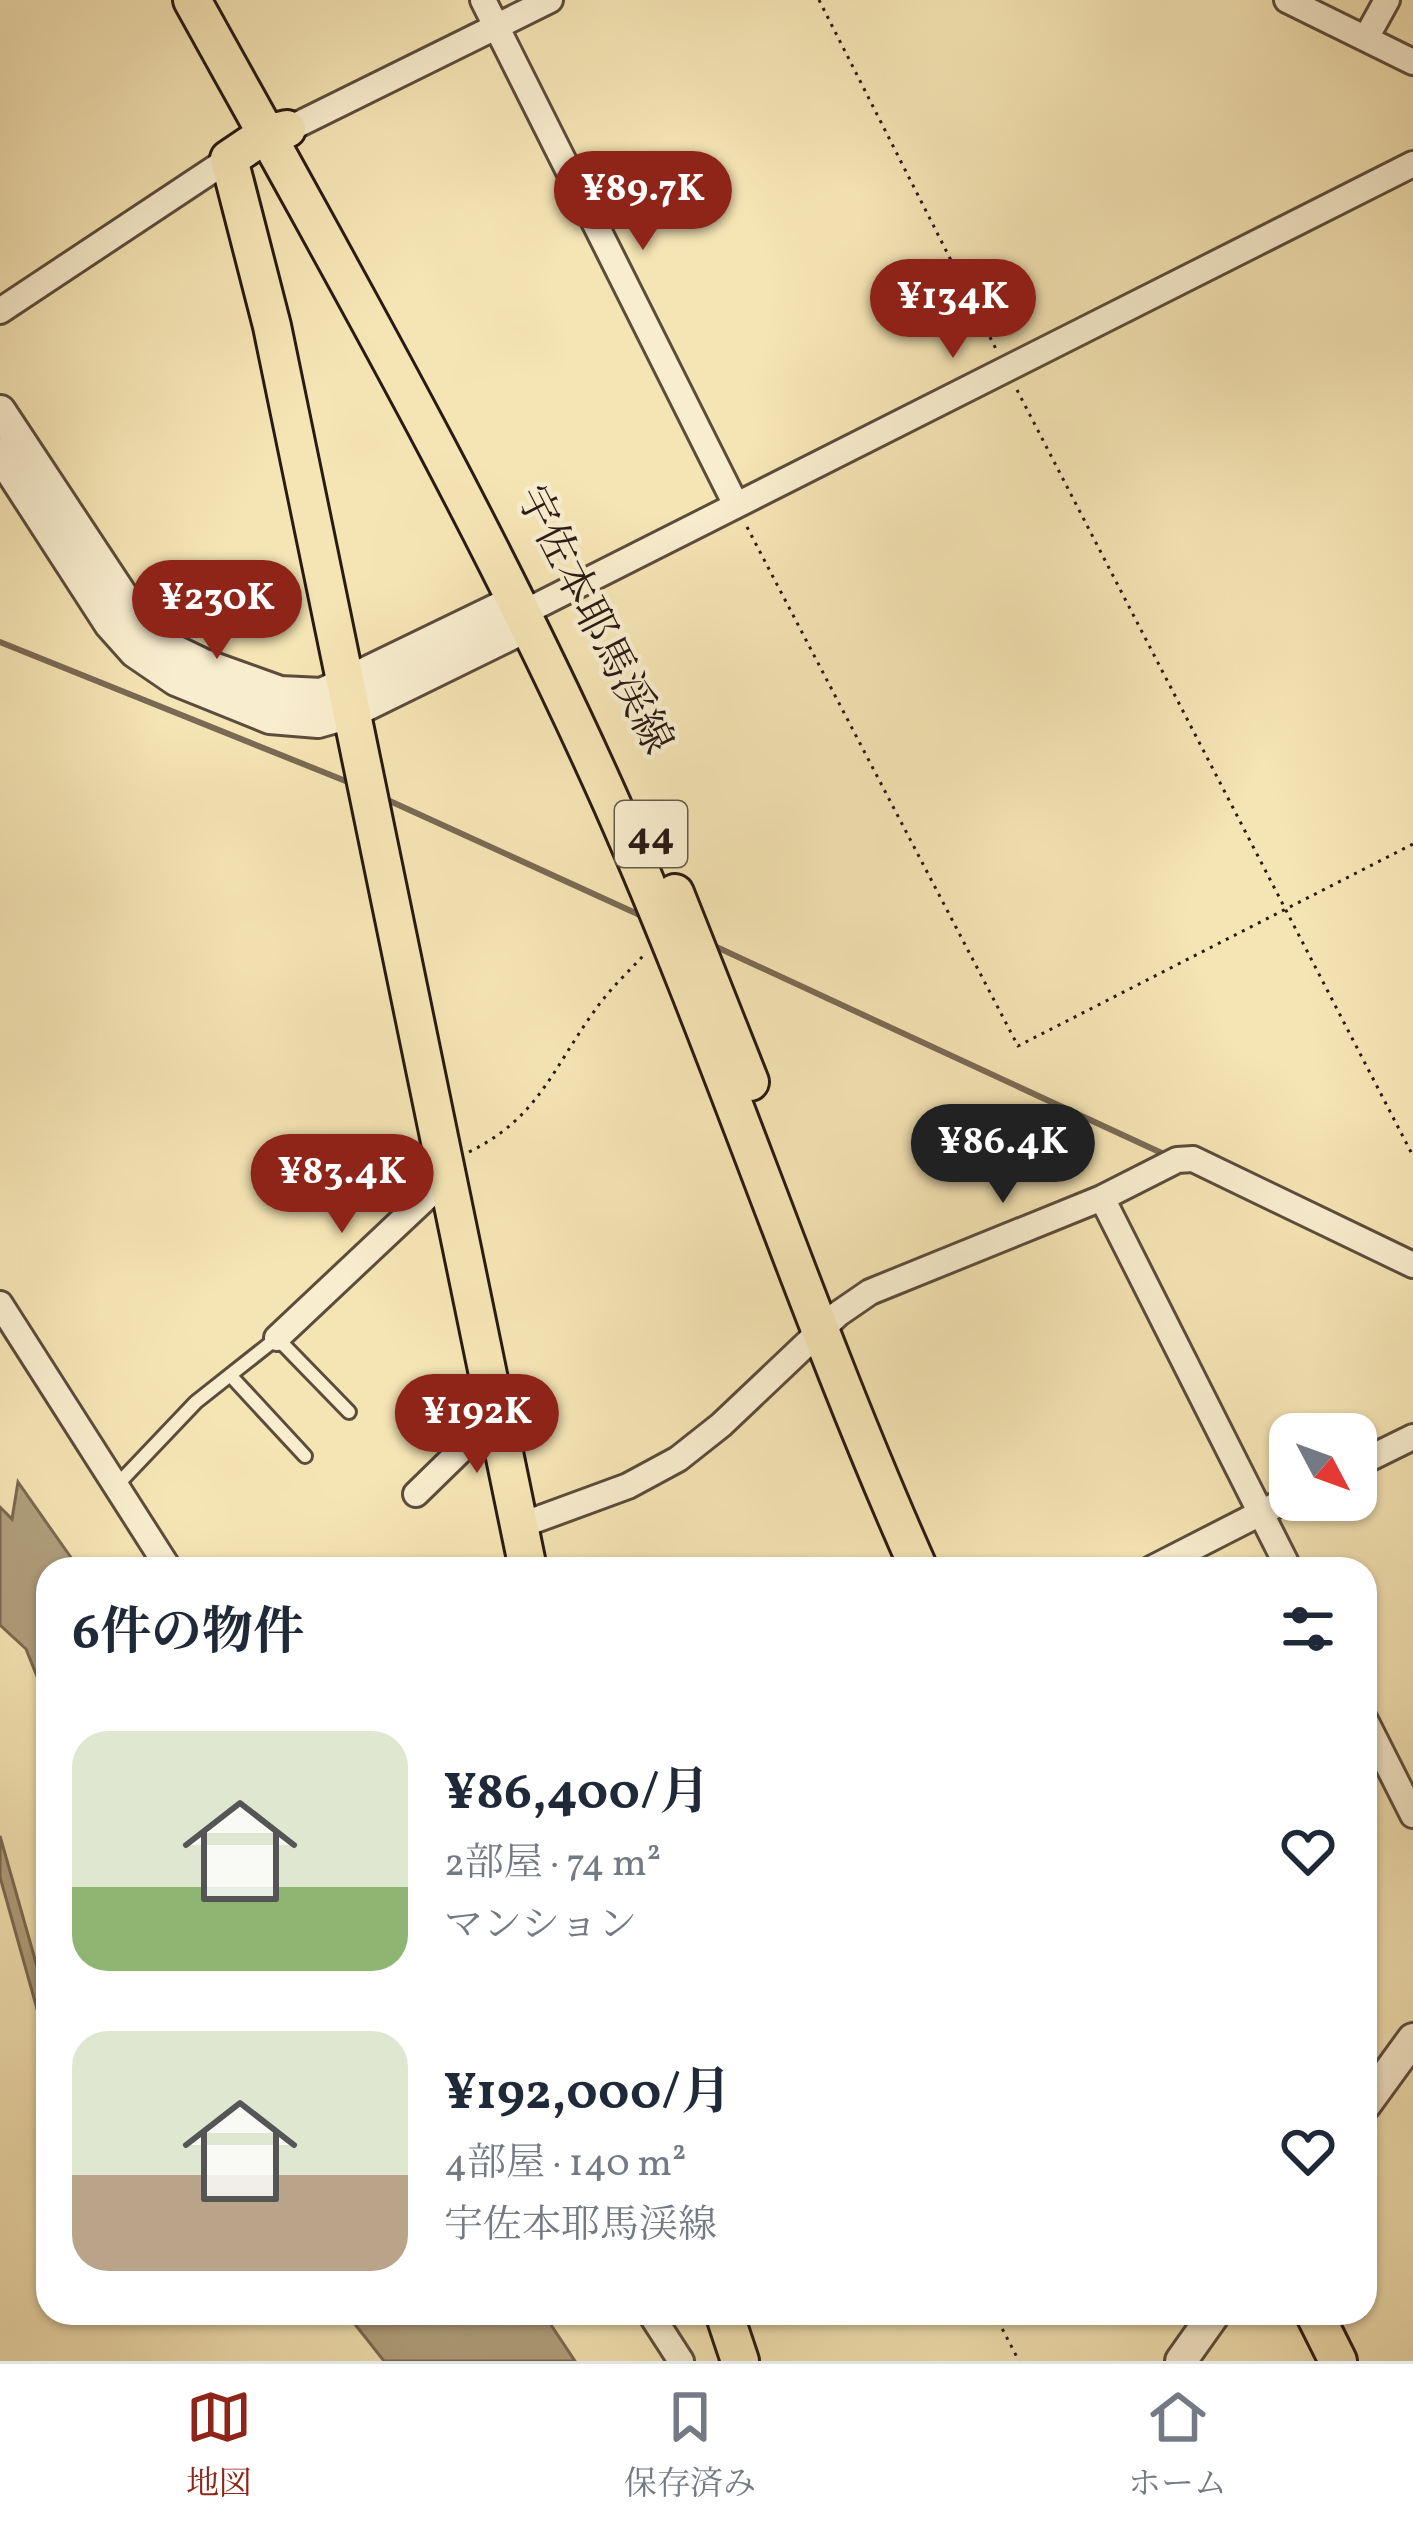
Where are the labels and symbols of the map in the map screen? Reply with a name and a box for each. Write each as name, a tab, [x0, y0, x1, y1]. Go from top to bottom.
pin: ¥89.7K	[545, 151, 741, 253]
pin: ¥134K	[869, 259, 1037, 361]
street label: 宇佐本耶馬渓線	[499, 477, 685, 765]
pin: ¥230K	[133, 560, 301, 662]
road number: 44	[615, 801, 687, 867]
pin: ¥86.4K	[905, 1104, 1101, 1206]
pin: ¥83.4K	[244, 1134, 440, 1236]
pin: ¥192K	[393, 1374, 561, 1476]
north arrow	[1269, 1413, 1377, 1521]

